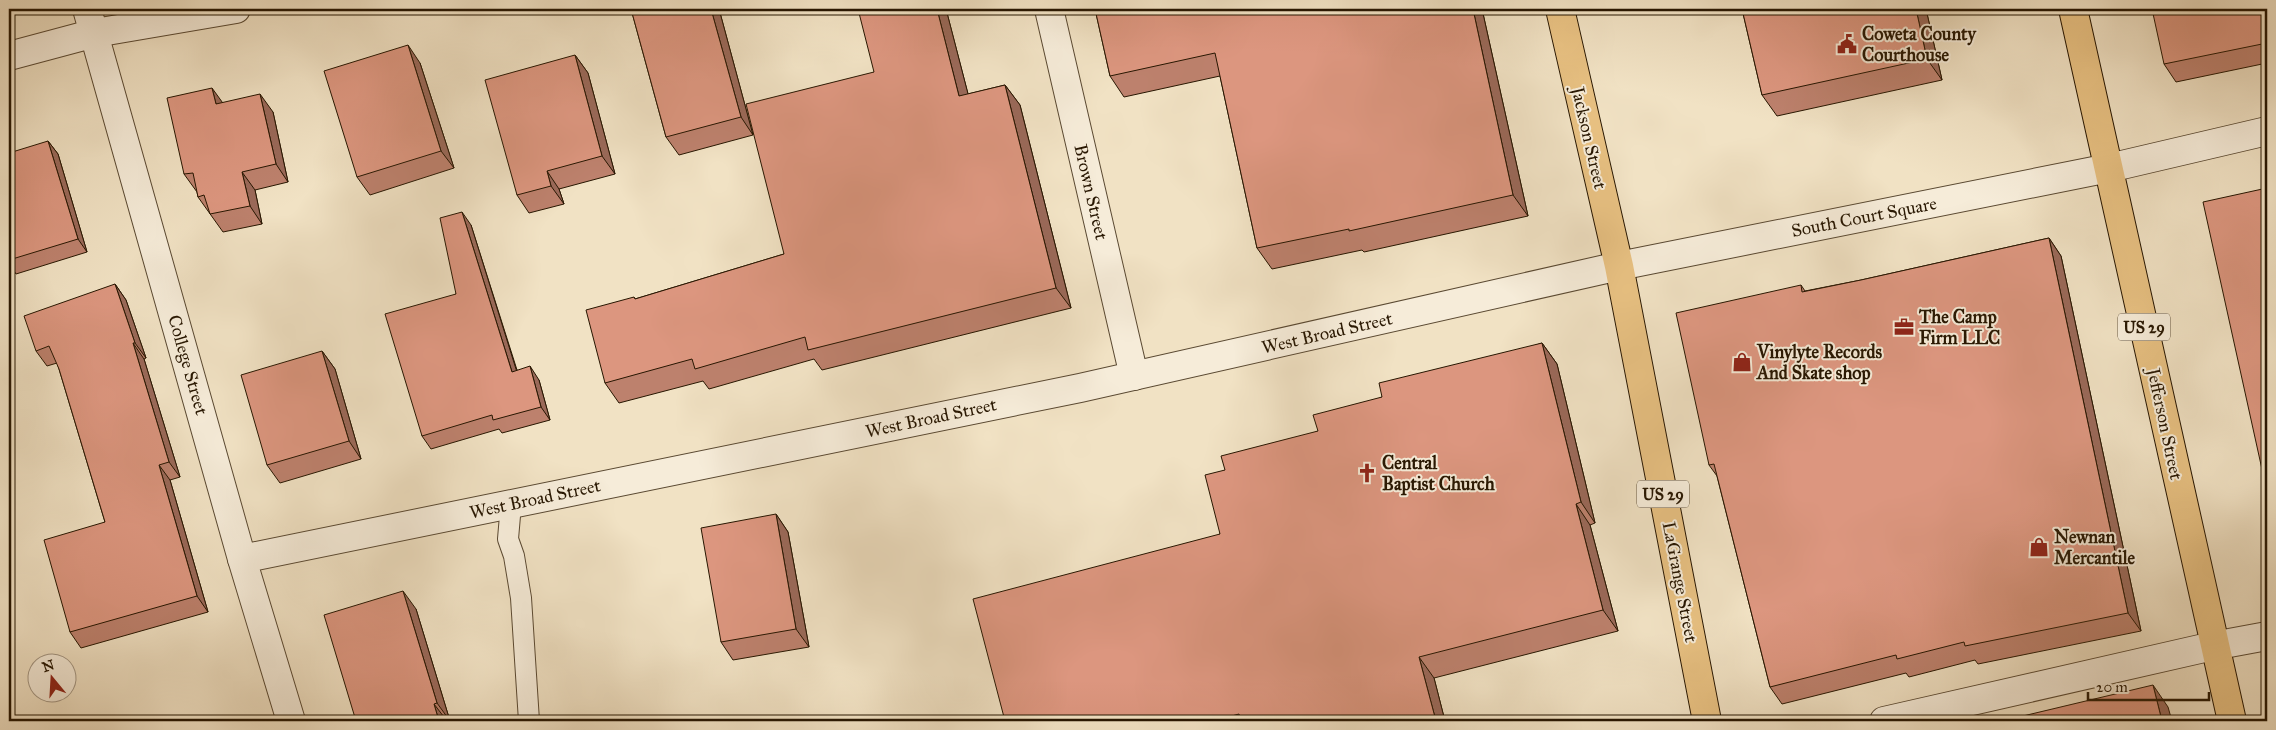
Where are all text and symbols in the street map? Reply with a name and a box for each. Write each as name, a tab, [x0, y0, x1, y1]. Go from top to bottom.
place label: Coweta County Courthouse	[1862, 23, 1977, 66]
public building icon: Coweta County Courthouse	[1836, 33, 1858, 55]
street label: Jackson Street	[1565, 83, 1612, 192]
street label: Brown Street	[1069, 142, 1113, 243]
street label: South Court Square	[1789, 192, 1939, 243]
place label: The Camp Firm LLC	[1918, 306, 2000, 349]
street label: West Broad Street	[1259, 307, 1395, 359]
street label: College Street	[162, 312, 213, 418]
road number: US 29	[2118, 314, 2170, 341]
office icon: The Camp Firm LLC	[1893, 316, 1915, 338]
place label: Vinylyte Records And Skate shop	[1756, 341, 1883, 385]
shop icon: Vinylyte Records And Skate shop	[1731, 351, 1753, 373]
street label: Jefferson Street	[2141, 364, 2188, 483]
street label: West Broad Street	[863, 393, 999, 443]
place label: Central Baptist Church	[1382, 452, 1496, 496]
church icon: Central Baptist Church	[1356, 462, 1378, 484]
street label: West Broad Street	[467, 474, 603, 524]
road number: US 29	[1637, 480, 1689, 508]
street label: LaGrange Street	[1657, 520, 1703, 645]
place label: Newnan Mercantile	[2054, 526, 2136, 569]
shop icon: Newnan Mercantile	[2028, 536, 2050, 558]
north arrow	[28, 652, 78, 702]
text: N	[40, 656, 57, 676]
scale bar	[2088, 670, 2210, 702]
text: 20 m	[2096, 678, 2128, 696]

